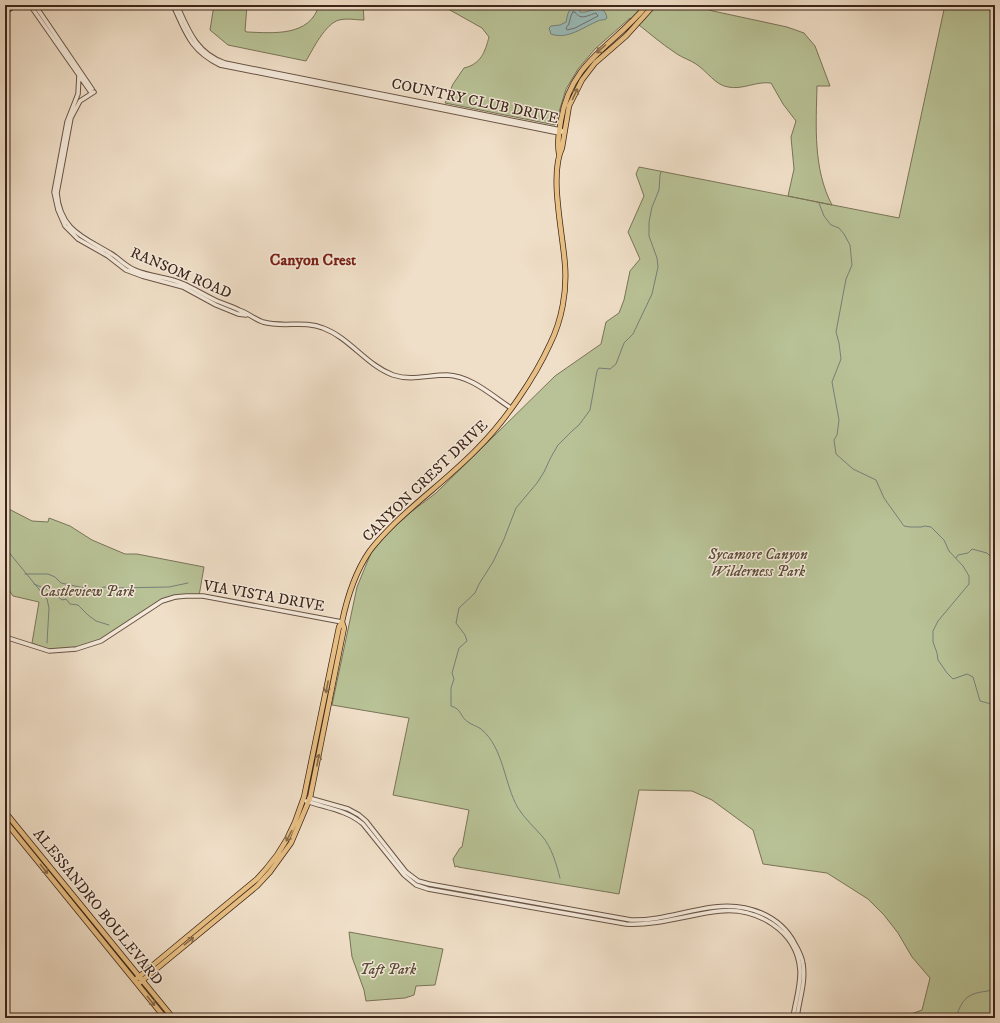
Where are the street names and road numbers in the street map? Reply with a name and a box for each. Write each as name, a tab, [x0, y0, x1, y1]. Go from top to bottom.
street label: COUNTRY CLUB DRIVE	[390, 74, 561, 128]
street label: RANSOM ROAD	[128, 243, 234, 303]
street label: CANYON CREST DRIVE	[358, 416, 492, 546]
street label: VIA VISTA DRIVE	[201, 576, 327, 616]
street label: ALESSANDRO BOULEVARD	[29, 825, 167, 989]

